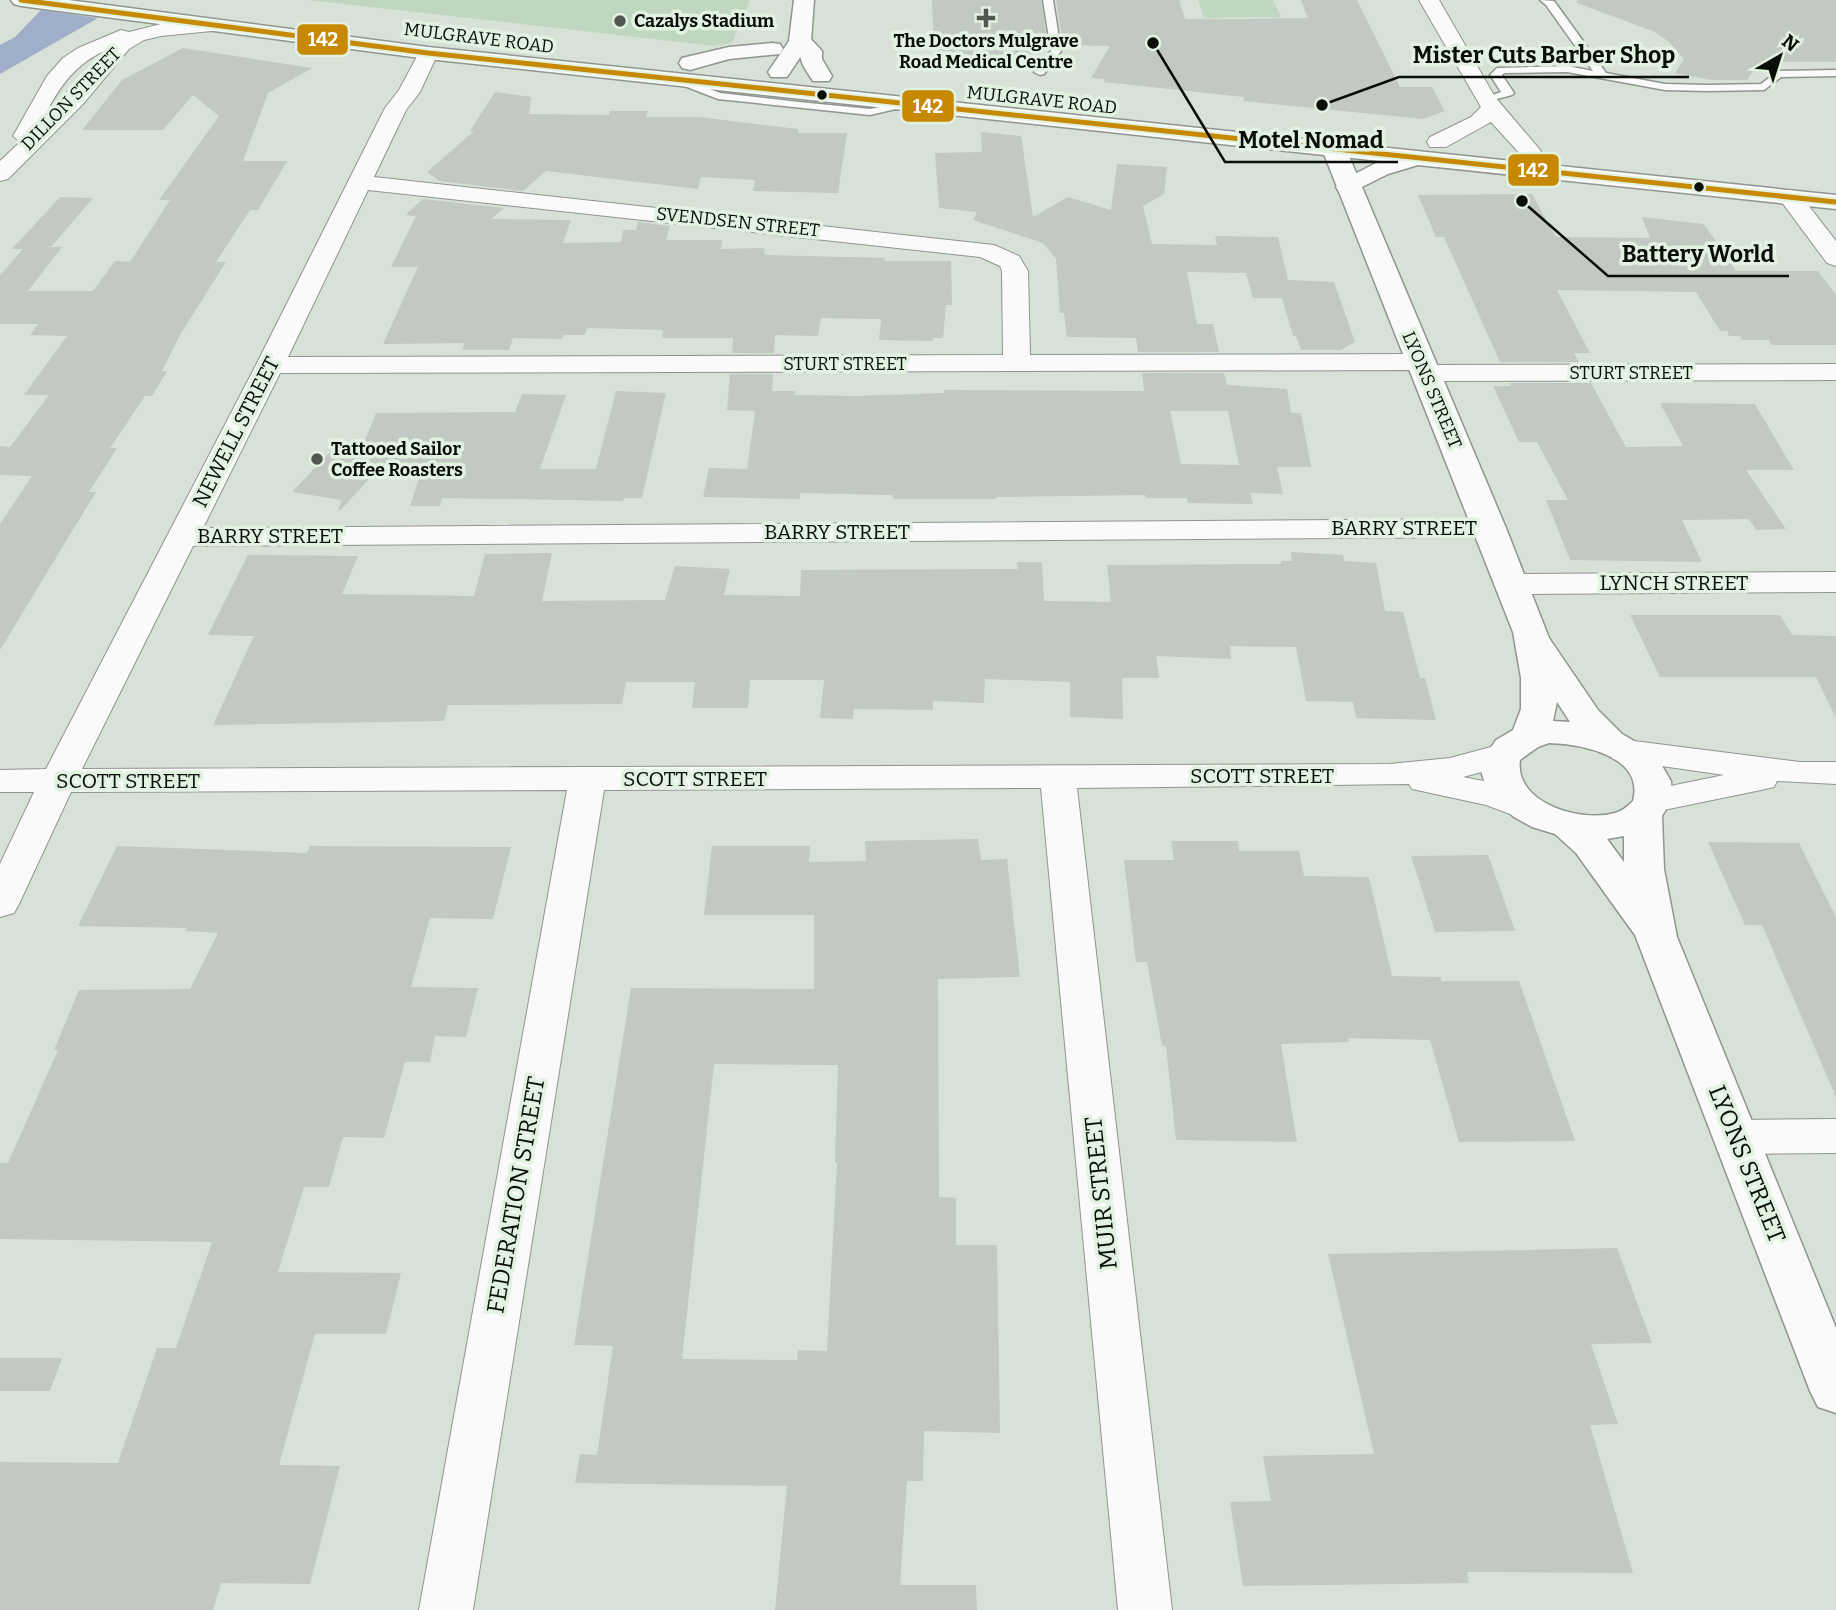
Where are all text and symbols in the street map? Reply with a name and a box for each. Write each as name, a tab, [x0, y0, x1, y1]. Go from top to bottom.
marker: The Doctors Mulgrave Road Medical Centre	[976, 8, 996, 28]
place label: Cazalys Stadium	[634, 10, 774, 32]
marker: Cazalys Stadium	[612, 13, 628, 29]
street label: MULGRAVE ROAD	[403, 18, 555, 58]
north arrow	[1745, 21, 1815, 91]
line badge: 142	[296, 23, 349, 56]
text: 142	[308, 28, 339, 51]
place label: The Doctors Mulgrave Road Medical Centre	[893, 30, 1079, 73]
text: N	[1777, 30, 1804, 57]
callout: Mister Cuts Barber Shop	[1399, 33, 1689, 77]
text: Mister Cuts Barber Shop	[1413, 41, 1675, 69]
street label: DILLON STREET	[17, 43, 126, 155]
street label: MULGRAVE ROAD	[966, 81, 1118, 119]
unlabelled marker	[815, 88, 829, 102]
line badge: 142	[901, 89, 955, 123]
text: 142	[913, 95, 944, 118]
callout: Motel Nomad	[1225, 118, 1398, 162]
text: Motel Nomad	[1238, 126, 1384, 154]
line badge: 142	[1507, 153, 1560, 187]
text: 142	[1518, 159, 1549, 182]
unlabelled marker	[1692, 180, 1706, 194]
street label: SVENDSEN STREET	[655, 202, 821, 242]
callout: Battery World	[1608, 232, 1789, 276]
text: Battery World	[1622, 240, 1774, 268]
street label: LYONS STREET	[1397, 328, 1467, 452]
street label: NEWELL STREET	[187, 352, 285, 512]
street label: STURT STREET	[783, 353, 907, 375]
street label: STURT STREET	[1569, 362, 1693, 384]
place label: Tattooed Sailor Coffee Roasters	[331, 438, 463, 481]
marker: Tattooed Sailor Coffee Roasters	[309, 451, 325, 467]
street label: BARRY STREET	[1331, 515, 1477, 541]
street label: BARRY STREET	[764, 519, 910, 545]
street label: BARRY STREET	[197, 523, 343, 549]
street label: LYNCH STREET	[1600, 570, 1748, 596]
street label: SCOTT STREET	[1190, 763, 1334, 789]
street label: SCOTT STREET	[623, 766, 767, 792]
street label: SCOTT STREET	[56, 768, 200, 794]
street label: FEDERATION STREET	[481, 1074, 551, 1316]
street label: LYONS STREET	[1703, 1081, 1791, 1247]
street label: MUIR STREET	[1079, 1115, 1123, 1271]

